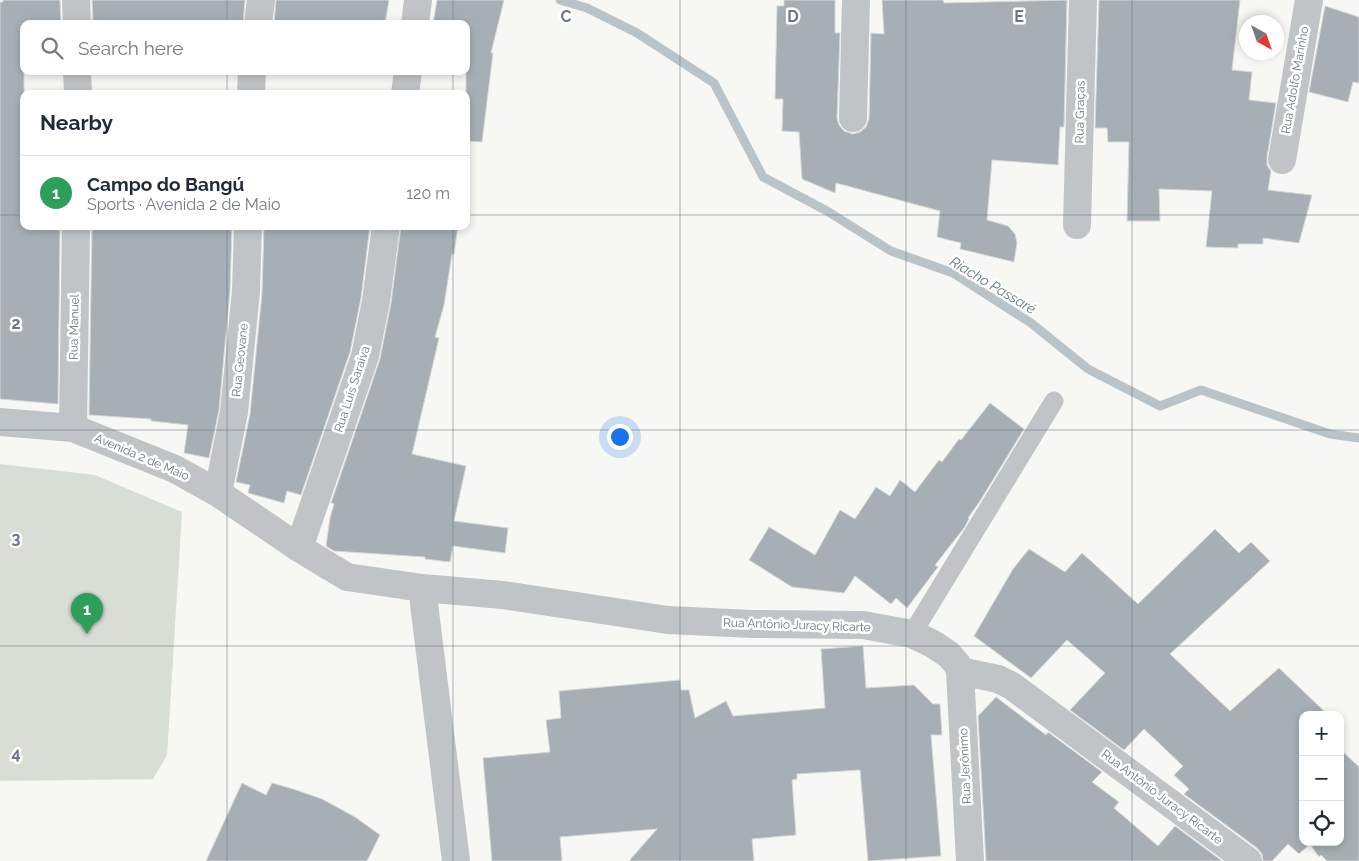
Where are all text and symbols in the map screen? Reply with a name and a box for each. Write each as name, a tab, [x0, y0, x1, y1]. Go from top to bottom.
text: C	[561, 7, 572, 26]
text: D	[787, 7, 799, 26]
text: E	[1014, 7, 1024, 26]
north arrow	[1239, 15, 1284, 60]
search box	[20, 20, 470, 75]
street label: Rua Adolfo Marinho	[1279, 25, 1311, 135]
icon: search	[38, 34, 66, 62]
text: Search here	[78, 37, 184, 59]
street label: Rua Graças	[1072, 80, 1088, 143]
text: Nearby	[40, 110, 113, 135]
text: Campo do Bangú	[87, 173, 244, 195]
text: 1	[52, 184, 60, 203]
text: 120 m	[406, 184, 450, 203]
text: Sports · Avenida 2 de Maio	[87, 195, 281, 214]
water label: Riacho Passaré	[947, 253, 1039, 317]
street label: Rua Manuel	[66, 293, 82, 360]
text: 2	[11, 314, 21, 333]
street label: Rua Geovane	[229, 323, 251, 397]
street label: Rua Luís Saraiva	[331, 344, 373, 434]
your location	[607, 424, 633, 450]
street label: Avenida 2 de Maio	[93, 431, 191, 483]
text: 3	[12, 529, 21, 548]
pin: 1	[71, 593, 103, 634]
street label: Rua Antônio Juracy Ricarte	[723, 615, 871, 635]
map controls	[1299, 711, 1344, 846]
button: +	[1299, 711, 1344, 756]
street label: Rua Jerônimo	[956, 728, 974, 804]
text: 4	[11, 744, 21, 763]
street label: Rua Antônio Juracy Ricarte	[1099, 747, 1225, 847]
button: −	[1299, 756, 1344, 801]
button: locate	[1299, 801, 1344, 846]

